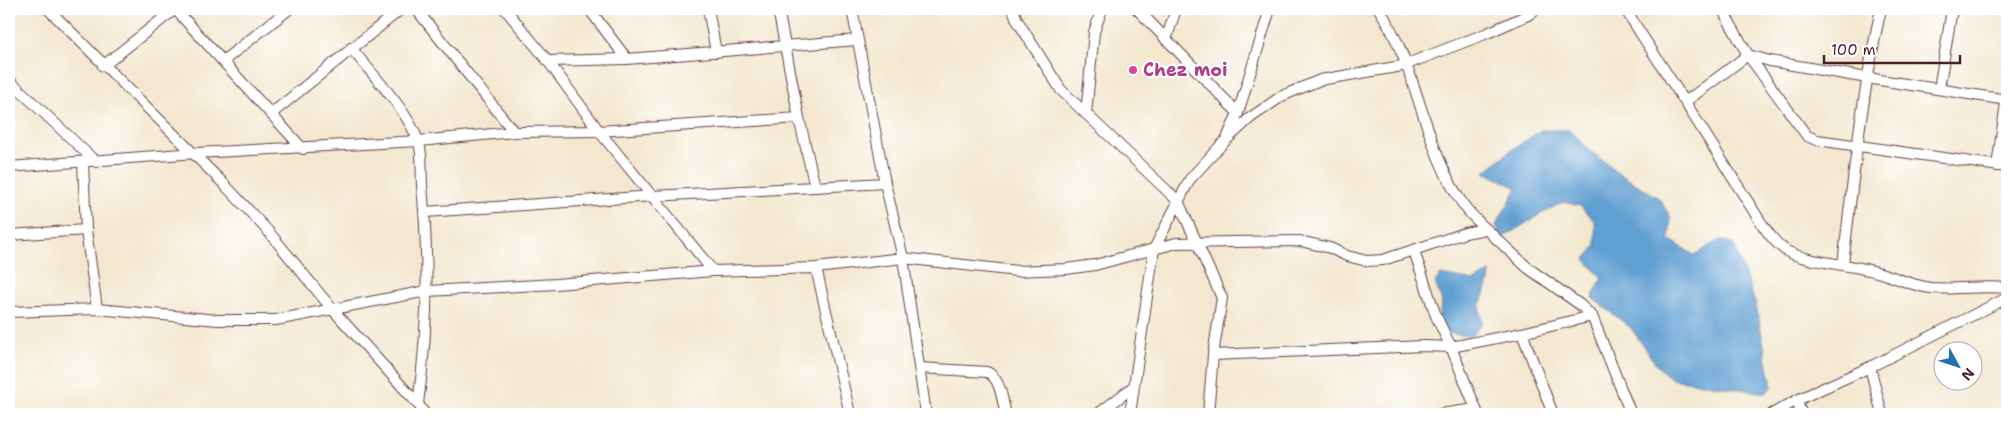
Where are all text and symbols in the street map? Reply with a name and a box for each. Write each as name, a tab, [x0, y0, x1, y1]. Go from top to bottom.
scale bar	[1824, 32, 1960, 64]
text: 100 m	[1831, 40, 1876, 60]
place label: Chez moi	[1143, 58, 1228, 82]
marker: Chez moi	[1127, 64, 1139, 76]
north arrow	[1934, 340, 1984, 390]
text: N	[1957, 364, 1978, 384]

